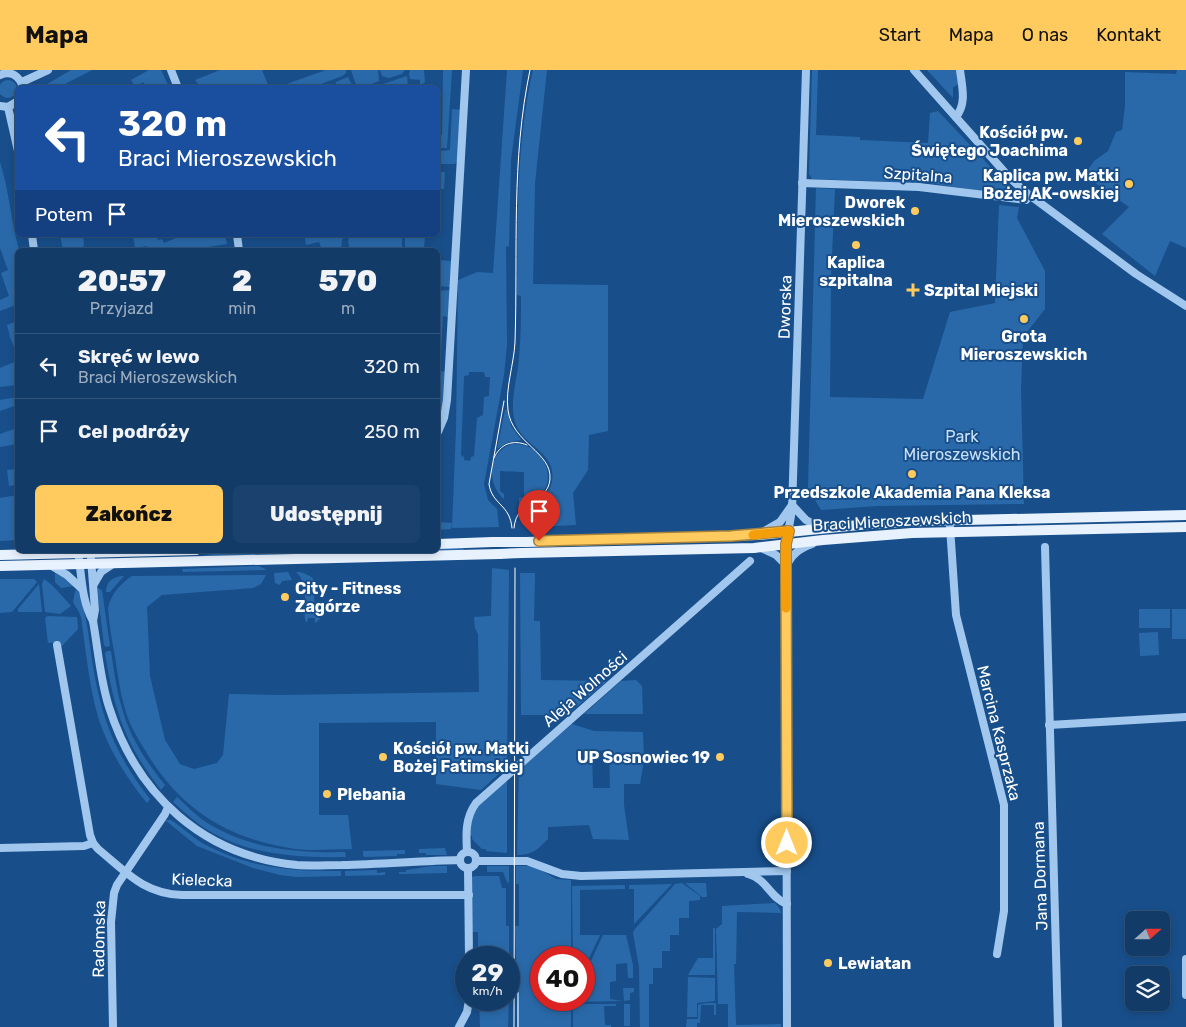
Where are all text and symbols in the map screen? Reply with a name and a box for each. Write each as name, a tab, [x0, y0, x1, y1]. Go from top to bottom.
text: Mapa	[25, 21, 88, 49]
text: Start	[879, 24, 921, 46]
text: Mapa	[949, 24, 994, 46]
text: O nas	[1022, 24, 1068, 46]
text: Kontakt	[1096, 24, 1161, 46]
text: 320 m	[118, 103, 227, 145]
icon: left	[35, 105, 100, 170]
place label: Kościół pw. Świętego Joachima	[911, 123, 1068, 160]
marker: Kościół pw. Świętego Joachima	[1072, 135, 1084, 147]
text: Braci Mieroszewskich	[118, 145, 337, 172]
street label: Szpitalna	[883, 163, 953, 187]
place label: Kaplica pw. Matki Bożej AK-owskiej	[983, 166, 1119, 203]
marker: Kaplica pw. Matki Bożej AK-owskiej	[1123, 178, 1135, 190]
place label: Dworek Mieroszewskich	[778, 193, 906, 230]
icon: arrive	[103, 200, 131, 228]
text: Potem	[35, 203, 93, 226]
marker: Dworek Mieroszewskich	[909, 205, 921, 217]
marker: Kaplica szpitalna	[850, 239, 862, 251]
place label: Kaplica szpitalna	[819, 253, 893, 290]
text: 20:57	[77, 263, 166, 299]
text: 2	[232, 263, 252, 299]
text: 570	[319, 263, 378, 299]
street label: Dworska	[774, 275, 796, 339]
place label: Szpital Miejski	[924, 281, 1038, 300]
marker: Szpital Miejski	[906, 283, 920, 297]
text: Przyjazd	[90, 299, 154, 318]
text: min	[228, 299, 256, 318]
text: m	[341, 299, 355, 318]
marker: Grota Mieroszewskich	[1018, 313, 1030, 325]
place label: Grota Mieroszewskich	[961, 327, 1087, 364]
text: Skręć w lewo	[78, 345, 200, 368]
icon: left	[35, 352, 63, 380]
text: 320 m	[364, 355, 420, 378]
text: Braci Mieroszewskich	[78, 368, 237, 387]
icon: arrive	[35, 417, 63, 445]
text: Cel podróży	[78, 420, 190, 443]
text: 250 m	[364, 420, 420, 443]
park label: Park Mieroszewskich	[903, 427, 1021, 464]
marker: Przedszkole Akademia Pana Kleksa	[906, 468, 918, 480]
place label: Przedszkole Akademia Pana Kleksa	[773, 483, 1051, 502]
button: Zakończ	[35, 485, 223, 543]
button: Udostępnij	[233, 485, 420, 543]
pin	[518, 490, 560, 541]
icon: arrive	[525, 497, 553, 525]
street label: Braci Mieroszewskich	[812, 507, 972, 535]
place label: City - Fitness Zagórze	[295, 579, 401, 616]
marker: City - Fitness Zagórze	[279, 591, 291, 603]
street label: Aleja Wolności	[539, 647, 631, 731]
street label: Marcina Kasprzaka	[973, 663, 1025, 803]
place label: Kościół pw. Matki Bożej Fatimskiej	[393, 739, 529, 776]
place label: UP Sosnowiec 19	[577, 748, 710, 767]
marker: Kościół pw. Matki Bożej Fatimskiej	[377, 751, 389, 763]
marker: UP Sosnowiec 19	[714, 751, 726, 763]
place label: Plebania	[337, 785, 406, 804]
marker: Plebania	[321, 788, 333, 800]
position arrow	[760, 816, 812, 868]
street label: Jana Dormana	[1029, 821, 1051, 931]
street label: Kielecka	[171, 869, 233, 891]
street label: Radomska	[89, 900, 109, 978]
north arrow	[1125, 911, 1170, 956]
map controls	[1125, 911, 1170, 1011]
speed limit sign: 40	[530, 946, 595, 1011]
place label: Lewiatan	[838, 954, 911, 973]
marker: Lewiatan	[822, 957, 834, 969]
text: 29	[471, 958, 504, 987]
button: layers	[1125, 966, 1170, 1011]
text: km/h	[473, 984, 502, 998]

